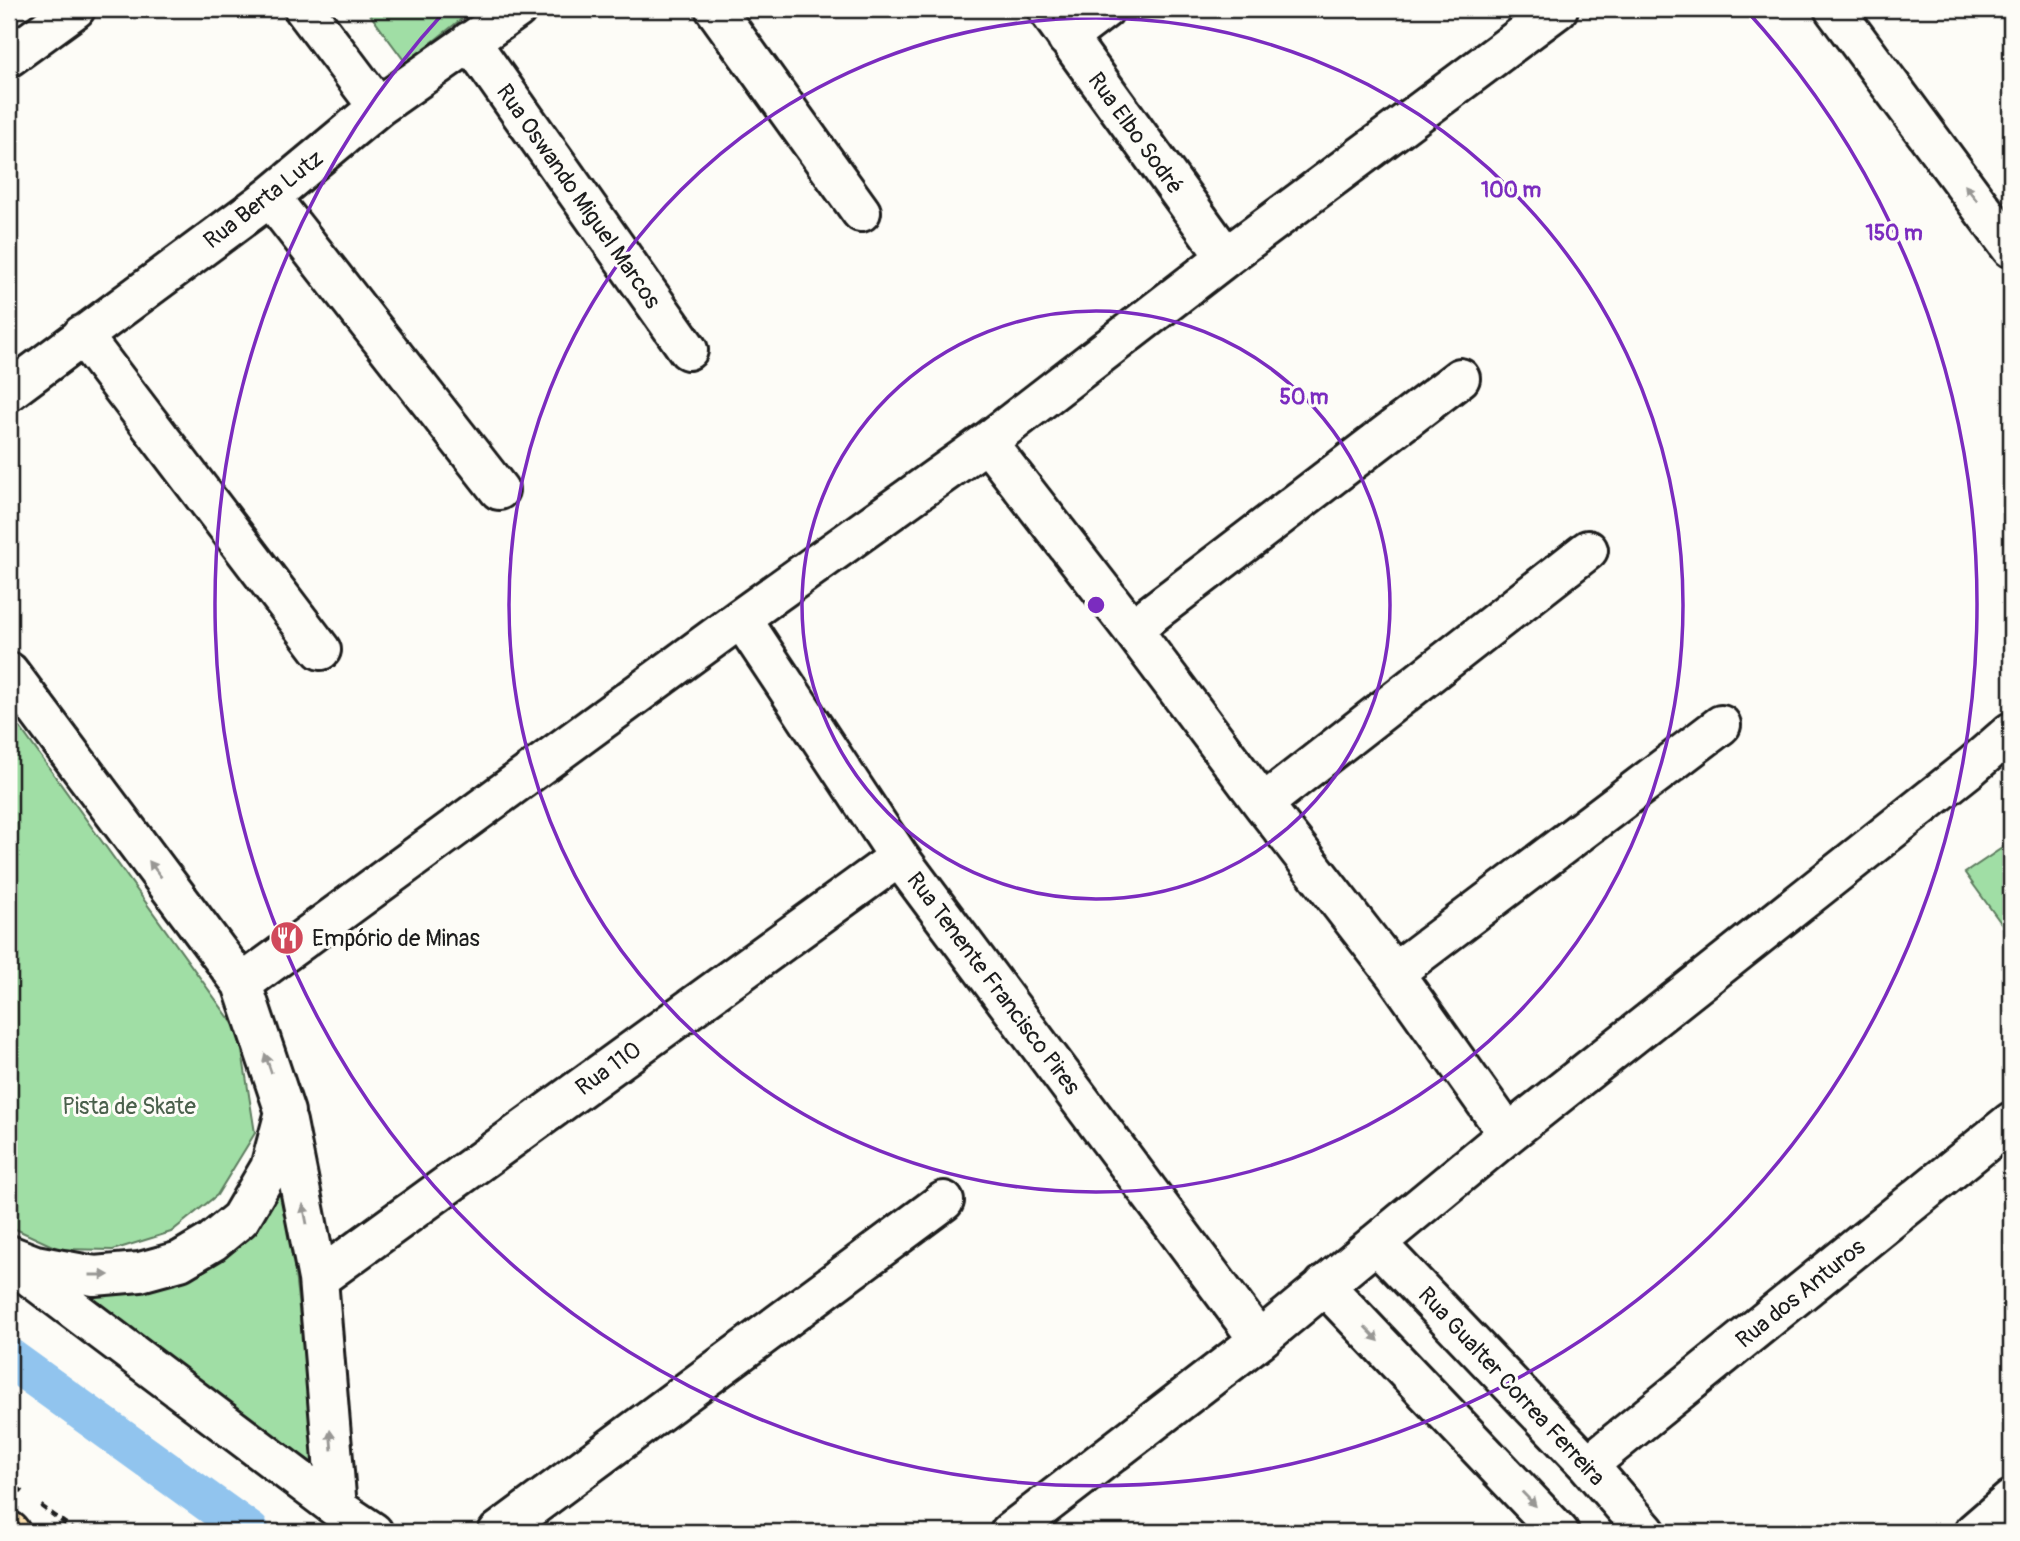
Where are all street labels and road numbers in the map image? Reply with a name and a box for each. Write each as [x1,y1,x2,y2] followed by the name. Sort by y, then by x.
[1081,66,1190,200] street label: Rua Elbo Sodré
[490,78,667,314] street label: Rua Oswando Miguel Marcos
[198,144,329,255] street label: Rua Berta Lutz
[900,866,1087,1100] street label: Rua Tenente Francisco Pires
[570,1035,647,1102] street label: Rua 110
[1730,1232,1871,1354] street label: Rua dos Anturos
[1412,1281,1611,1492] street label: Rua Gualter Correa Ferreira

